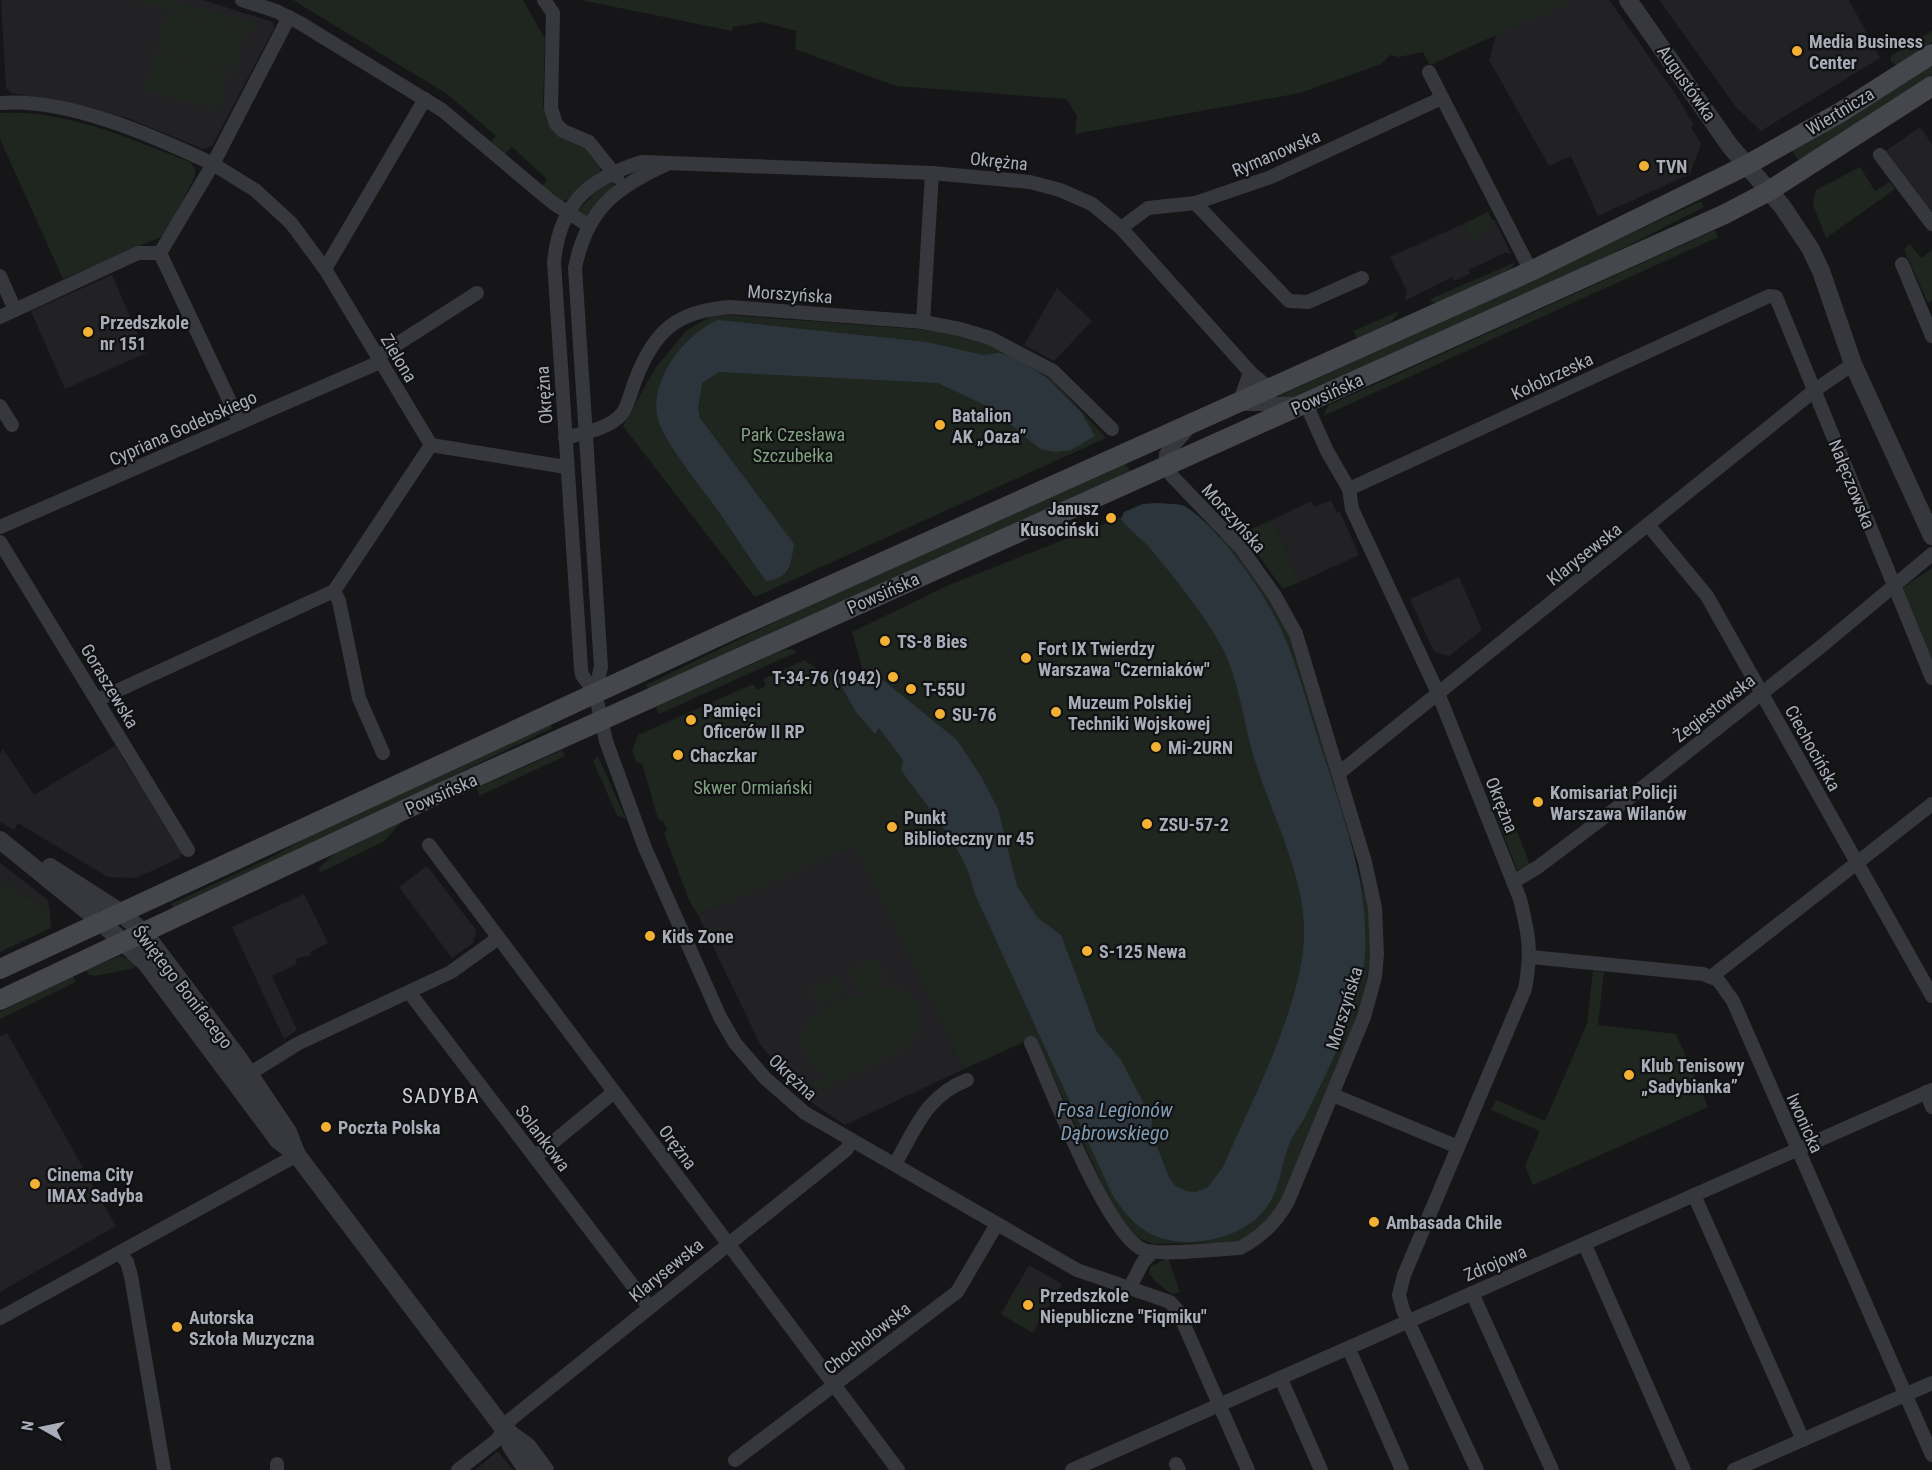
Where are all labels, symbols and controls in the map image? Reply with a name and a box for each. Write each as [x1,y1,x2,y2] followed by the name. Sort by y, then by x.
[1809,31,1923,73] place label: Media Business Center
[1653,41,1721,125] street label: Augustówka
[1790,44,1804,58] marker: Media Business Center
[1802,83,1878,139] street label: Wiertnicza
[1229,125,1323,181] street label: Rymanowska
[969,148,1029,174] street label: Okrężna
[1656,156,1687,177] place label: TVN
[1637,159,1651,173] marker: TVN
[747,281,833,307] street label: Morszyńska
[100,312,189,354] place label: Przedszkole nr 151
[81,325,95,339] marker: Przedszkole nr 151
[376,330,422,386] street label: Zielona
[1508,348,1596,404] street label: Kołobrzeska
[532,365,556,425] street label: Okrężna
[1288,369,1366,419] street label: Powsińska
[106,386,260,470] street label: Cypriana Godebskiego
[952,405,1027,447] place label: Batalion AK „Oaza”
[933,418,947,432] marker: Batalion AK „Oaza”
[741,424,845,466] park label: Park Czesława Szczubełka
[1825,436,1879,532] street label: Nałęczowska
[1198,479,1270,557] street label: Morszyńska
[1020,498,1099,540] place label: Janusz Kusociński
[1104,511,1118,525] marker: Janusz Kusociński
[1542,518,1626,590] street label: Klarysewska
[844,568,922,618] street label: Powsińska
[897,631,968,652] place label: TS-8 Bies
[878,634,892,648] marker: TS-8 Bies
[1038,638,1210,680] place label: Fort IX Twierdzy Warszawa "Czerniaków"
[77,640,143,732] street label: Goraszewska
[1019,651,1033,665] marker: Fort IX Twierdzy Warszawa "Czerniaków"
[772,667,881,689] place label: T-34-76 (1942)
[886,670,900,684] marker: T-34-76 (1942)
[1669,670,1759,746] street label: Żegiestowska
[923,679,965,700] place label: T-55U
[904,682,918,696] marker: T-55U
[1068,692,1210,734] place label: Muzeum Polskiej Techniki Wojskowej
[703,700,805,742] place label: Pamięci Oficerów II RP
[1781,701,1845,795] street label: Ciechocińska
[952,704,997,725] place label: SU-76
[1049,705,1063,719] marker: Muzeum Polskiej Techniki Wojskowej
[933,707,947,721] marker: SU-76
[684,713,698,727] marker: Pamięci Oficerów II RP
[1168,737,1233,758] place label: Mi-2URN
[1149,740,1163,754] marker: Mi-2URN
[690,745,757,766] place label: Chaczkar
[671,748,685,762] marker: Chaczkar
[402,769,480,819] street label: Powsińska
[1481,774,1523,836] street label: Okrężna
[694,777,812,798] park label: Skwer Ormiański
[1550,782,1687,824] place label: Komisariat Policji Warszawa Wilanów
[1531,795,1545,809] marker: Komisariat Policji Warszawa Wilanów
[904,807,1034,849] place label: Punkt Biblioteczny nr 45
[1159,814,1229,835] place label: ZSU-57-2
[1140,817,1154,831] marker: ZSU-57-2
[885,820,899,834] marker: Punkt Biblioteczny nr 45
[129,921,237,1053] street label: Świętego Bonifacego
[662,926,734,947] place label: Kids Zone
[643,929,657,943] marker: Kids Zone
[1099,941,1186,962] place label: S-125 Newa
[1080,944,1094,958] marker: S-125 Newa
[1321,964,1367,1052] street label: Morszyńska
[765,1050,821,1104] street label: Okrężna
[1641,1055,1744,1097] place label: Klub Tenisowy „Sadybianka”
[1622,1068,1636,1082] marker: Klub Tenisowy „Sadybianka”
[402,1084,480,1108] district label: SADYBA
[1783,1090,1827,1156] street label: Iwonicka
[1057,1098,1173,1145] water label: Fosa Legionów Dąbrowskiego
[511,1101,575,1175] street label: Solankowa
[338,1117,441,1138] place label: Poczta Polska
[319,1120,333,1134] marker: Poczta Polska
[655,1121,701,1173] street label: Orężna
[47,1164,143,1206] place label: Cinema City IMAX Sadyba
[28,1177,42,1191] marker: Cinema City IMAX Sadyba
[1386,1212,1502,1233] place label: Ambasada Chile
[1367,1215,1381,1229] marker: Ambasada Chile
[625,1234,707,1306] street label: Klarysewska
[1461,1240,1529,1286] street label: Zdrojowa
[1040,1285,1207,1327] place label: Przedszkole Niepubliczne "Fiqmiku"
[819,1298,915,1378] street label: Chochołowska
[1021,1298,1035,1312] marker: Przedszkole Niepubliczne "Fiqmiku"
[189,1307,314,1349] place label: Autorska Szkoła Muzyczna
[170,1320,184,1334] marker: Autorska Szkoła Muzyczna
[12,1398,72,1458] north arrow
[18,1419,38,1432] text: N

